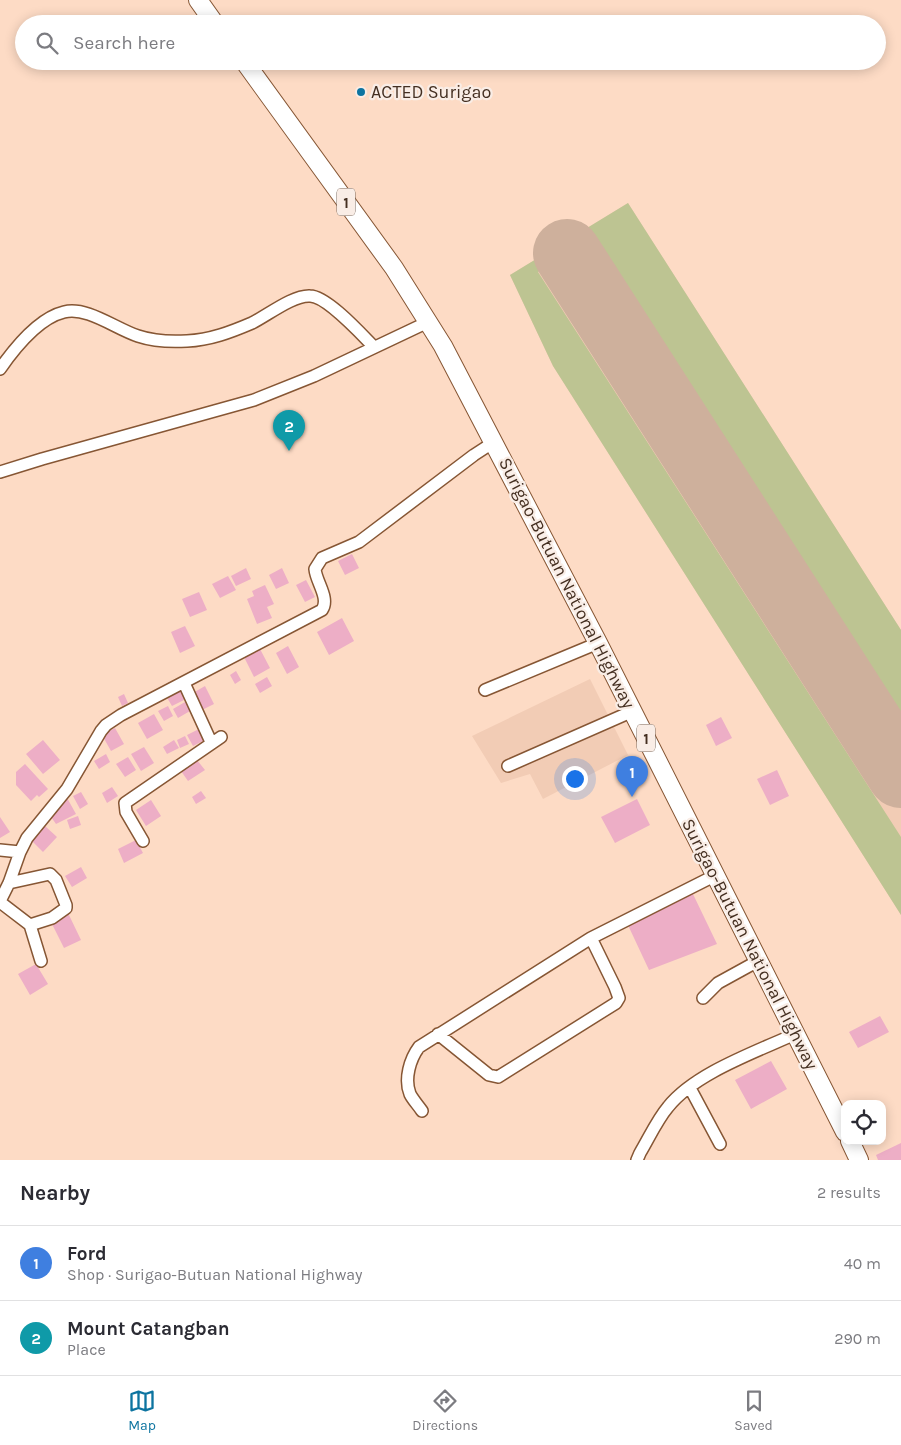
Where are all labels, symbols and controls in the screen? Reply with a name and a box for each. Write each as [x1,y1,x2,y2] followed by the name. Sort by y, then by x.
[15,15,886,70] search box
[33,29,61,57] icon: search
[73,32,175,54] text: Search here
[371,81,491,103] place label: ACTED Surigao
[355,86,367,98] marker: ACTED Surigao
[337,188,355,216] road number: 1
[273,410,305,451] pin: 2
[494,454,640,713] street label: Surigao-Butuan National Highway
[637,724,655,751] road number: 1
[616,756,648,797] pin: 1
[562,766,588,792] your location
[677,815,823,1074] street label: Surigao-Butuan National Highway
[841,1100,886,1145] map controls
[841,1100,886,1145] button: locate
[20,1181,90,1205] text: Nearby
[817,1183,881,1202] text: 2 results
[67,1243,107,1265] text: Ford
[33,1254,39,1273] text: 1
[844,1254,881,1273] text: 40 m
[67,1265,363,1284] text: Shop · Surigao-Butuan National Highway
[67,1318,230,1340] text: Mount Catangban
[31,1329,41,1348] text: 2
[834,1329,881,1348] text: 290 m
[67,1340,106,1359] text: Place
[128,1387,156,1434] tab: Map
[412,1387,478,1434] tab: Directions
[734,1387,773,1434] tab: Saved

